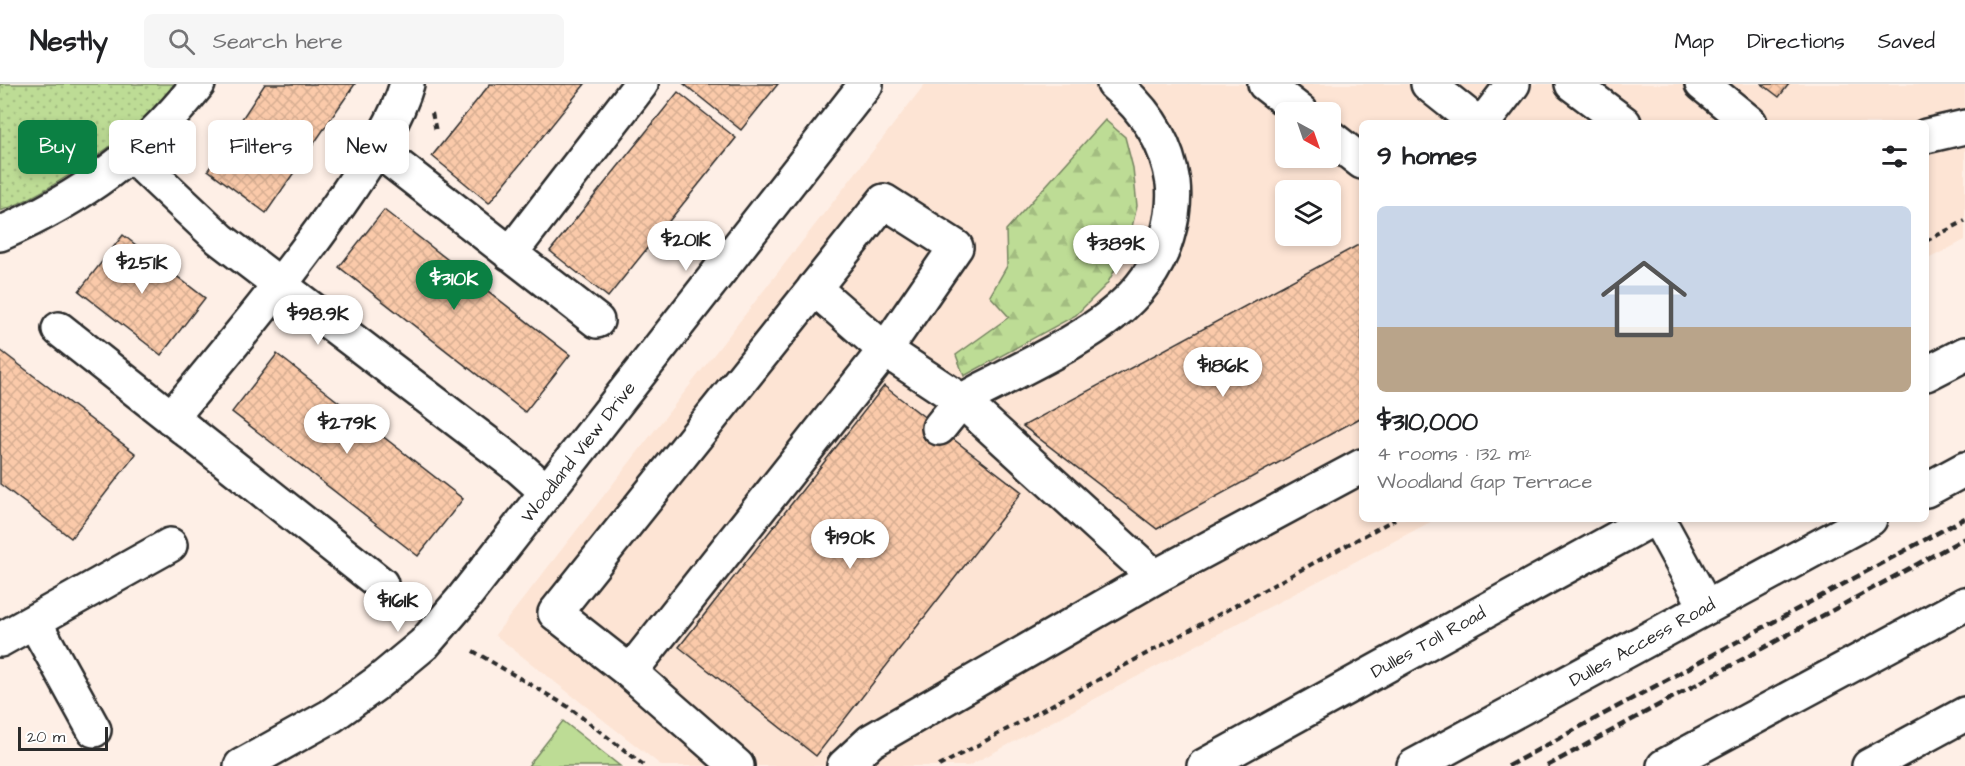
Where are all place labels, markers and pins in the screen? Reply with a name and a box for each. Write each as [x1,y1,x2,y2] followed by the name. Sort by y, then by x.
[644,221,728,272] pin: $201K
[1074,225,1158,276] pin: $389K
[100,244,184,295] pin: $251K
[412,260,496,311] pin: $310K
[269,295,367,346] pin: $98.9K
[1181,347,1265,398] pin: $186K
[305,404,389,455] pin: $279K
[808,519,892,570] pin: $190K
[356,582,440,633] pin: $161K

